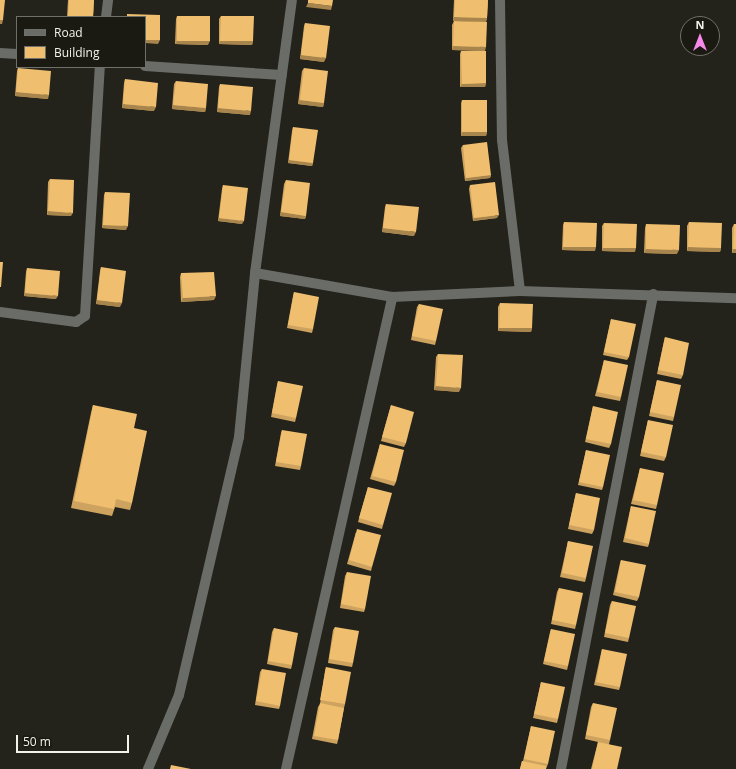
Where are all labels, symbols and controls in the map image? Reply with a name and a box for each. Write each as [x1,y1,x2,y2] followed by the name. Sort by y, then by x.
[16,16,146,68] legend
[680,16,720,56] north arrow
[696,17,704,32] text: N
[54,24,83,41] text: Road
[54,44,99,61] text: Building
[18,727,131,753] scale bar
[23,733,51,750] text: 50 m

